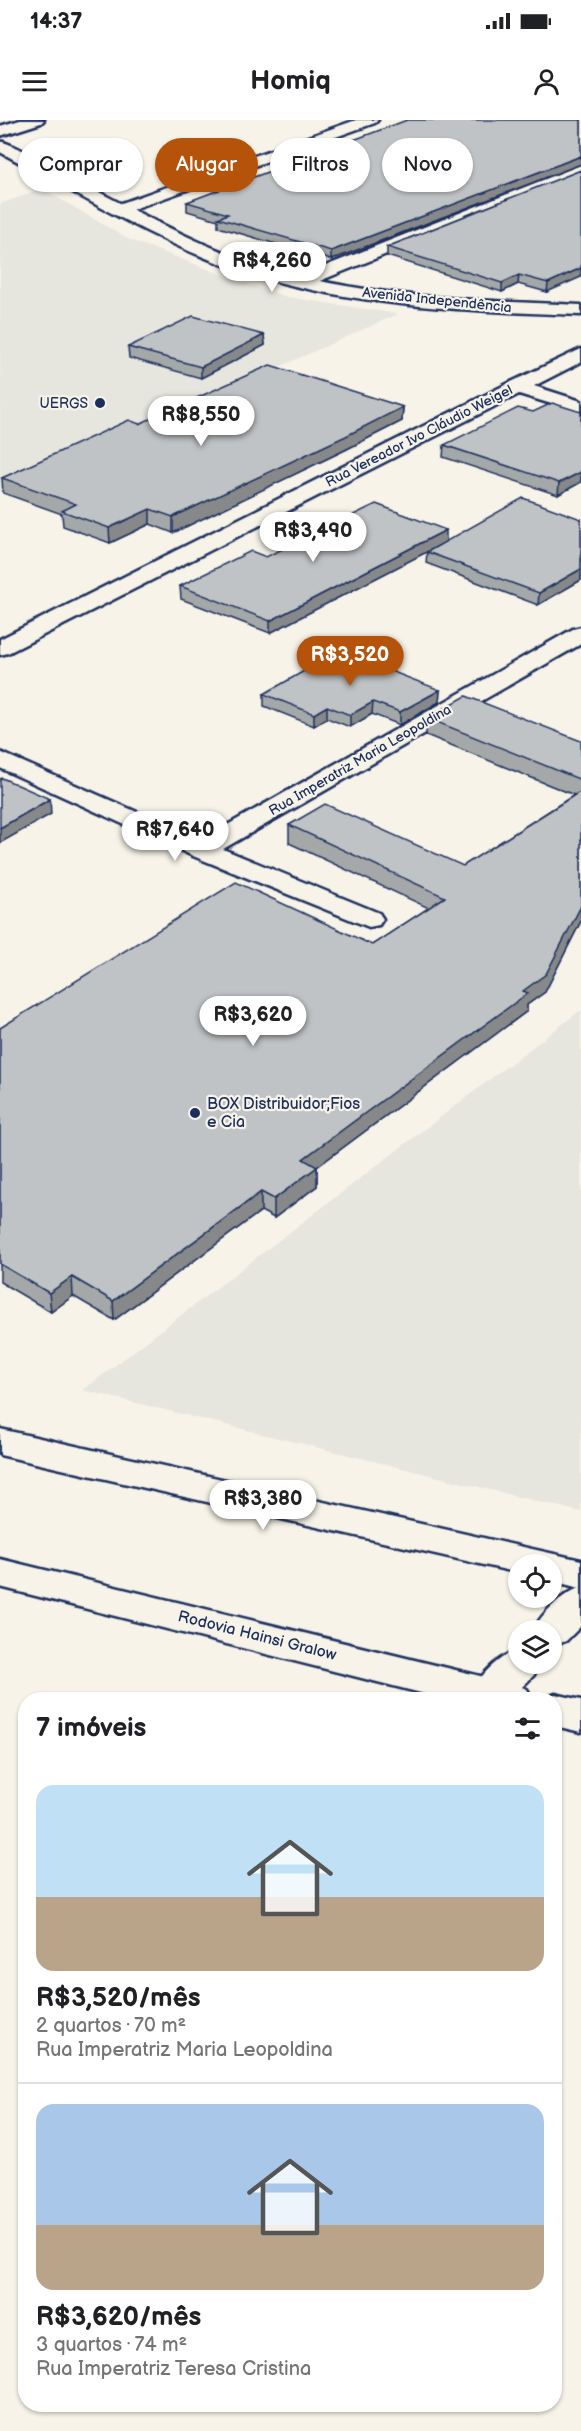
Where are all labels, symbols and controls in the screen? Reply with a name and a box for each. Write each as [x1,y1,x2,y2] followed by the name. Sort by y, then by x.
[30,8,83,35] text: 14:37
[18,65,51,98] icon: menu
[250,65,331,97] text: Homiq
[530,65,563,98] icon: person
[18,138,143,192] chip: Comprar
[155,138,258,192] chip: Alugar
[270,138,370,192] chip: Filtros
[382,138,473,192] chip: Novo
[217,242,327,293] pin: R$4,260
[232,249,312,273] text: R$4,260
[362,284,512,316] street label: Avenida Independência
[323,381,515,491] street label: Rua Vereador Ivo Cláudio Weigel
[40,395,88,412] place label: UERGS
[93,396,107,410] marker: UERGS
[146,396,256,447] pin: R$8,550
[162,403,240,427] text: R$8,550
[258,512,368,563] pin: R$3,490
[274,519,352,543] text: R$3,490
[295,636,405,687] pin: R$3,520
[311,643,389,667] text: R$3,520
[266,701,454,819] street label: Rua Imperatriz Maria Leopoldina
[120,811,230,862] pin: R$7,640
[136,818,214,842] text: R$7,640
[198,996,308,1047] pin: R$3,620
[213,1003,293,1027] text: R$3,620
[207,1095,360,1132] place label: BOX Distribuidor;Fios e Cia
[188,1106,202,1120] marker: BOX Distribuidor;Fios e Cia
[208,1480,318,1531] pin: R$3,380
[223,1487,303,1511] text: R$3,380
[508,1554,562,1674] map controls
[508,1554,562,1608] button: locate
[176,1607,338,1665] street label: Rodovia Hainsi Gralow
[508,1620,562,1674] button: layers
[511,1712,544,1745] icon: filters
[36,1713,146,1744] text: 7 imóveis
[236,1824,344,1932] icon: home
[36,1983,201,2014] text: R$3,520/mês
[36,2014,186,2038] text: 2 quartos · 70 m²
[36,2038,333,2062] text: Rua Imperatriz Maria Leopoldina
[236,2143,344,2251] icon: home
[36,2302,201,2333] text: R$3,620/mês
[36,2333,187,2357] text: 3 quartos · 74 m²
[36,2357,311,2381] text: Rua Imperatriz Teresa Cristina

